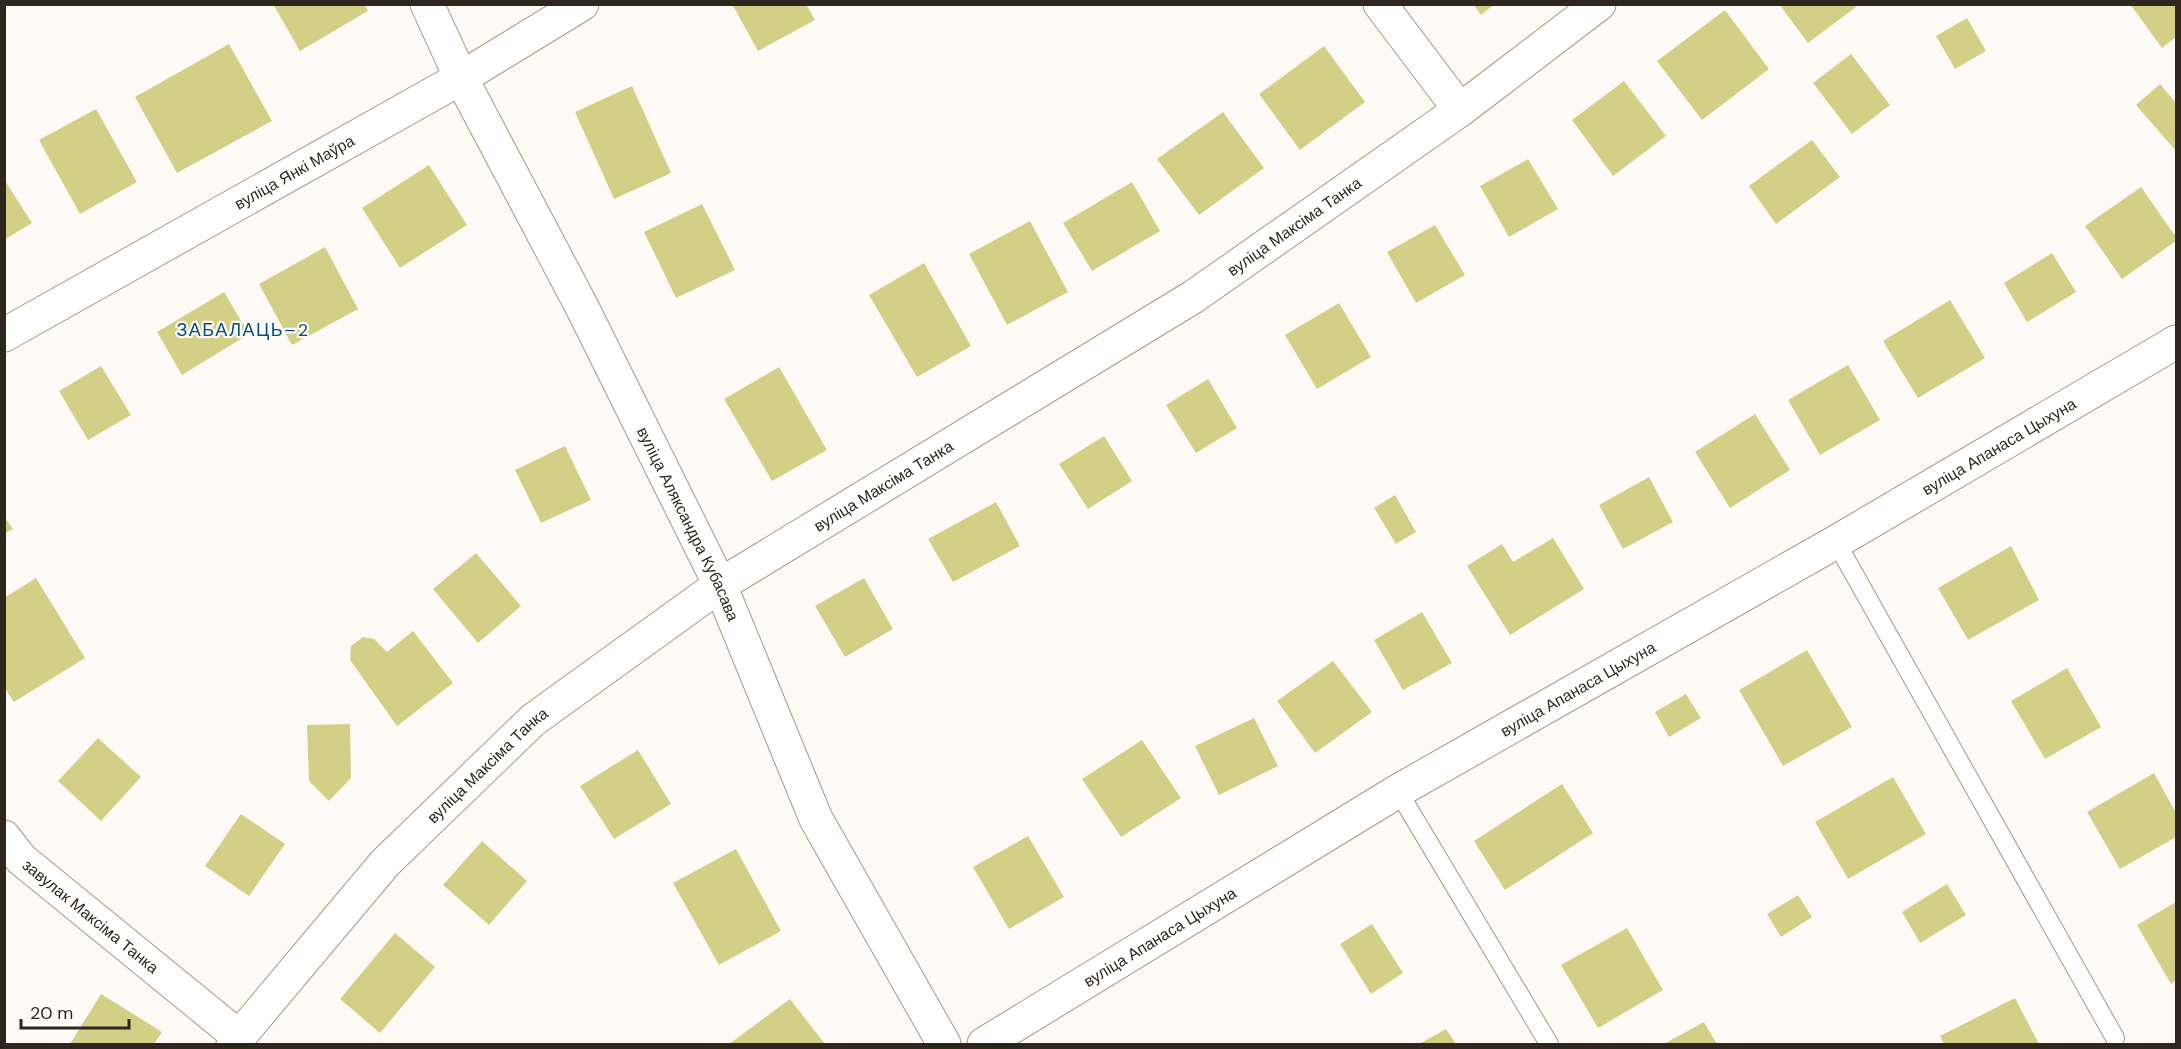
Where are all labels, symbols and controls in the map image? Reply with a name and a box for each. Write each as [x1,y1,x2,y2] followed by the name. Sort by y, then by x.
[230,130,358,214] street label: вуліца Янкі Маўра
[1223,172,1366,281] street label: вуліца Максіма Танка
[176,318,310,342] district label: ЗАБАЛАЦЬ–2
[1918,393,2080,500] street label: вуліца Апанаса Цыхуна
[633,423,744,624] street label: вуліца Аляксандра Кубасава
[810,435,957,536] street label: вуліца Максіма Танка
[1496,636,1659,741] street label: вуліца Апанаса Цыхуна
[422,702,552,828] street label: вуліца Максіма Танка
[18,854,163,978] street label: завулак Максіма Танка
[1079,882,1240,991] street label: вуліца Апанаса Цыхуна
[21,992,129,1030] scale bar
[30,1001,73,1025] text: 20 m

